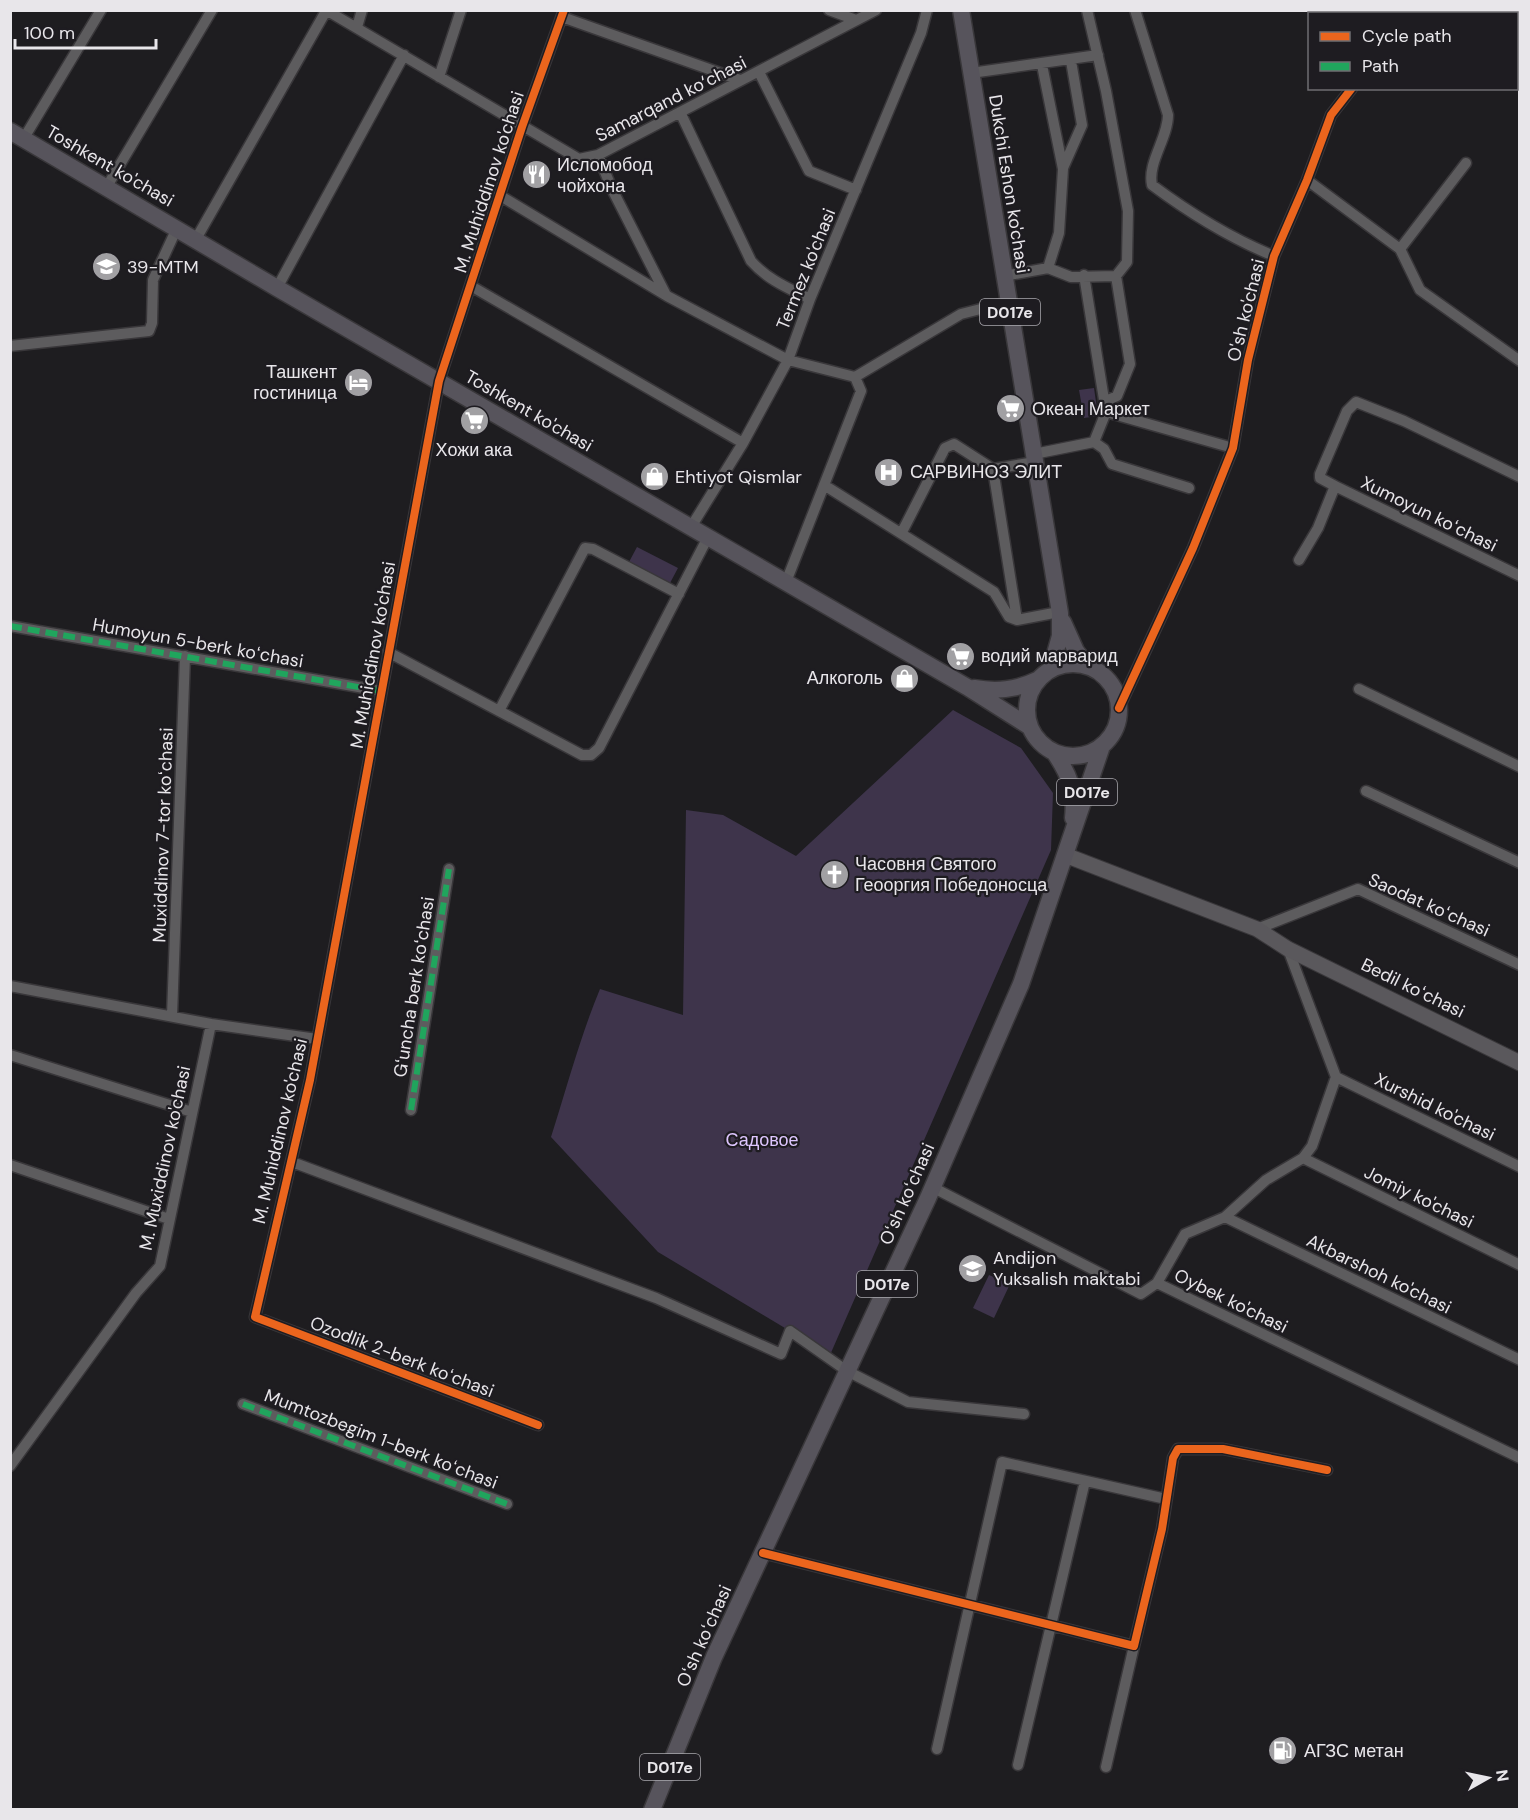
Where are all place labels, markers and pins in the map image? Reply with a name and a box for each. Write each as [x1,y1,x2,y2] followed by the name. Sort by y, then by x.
[557,153,653,198] place label: Исломобод чойхона
[520,159,552,191] restaurant icon: Исломобод чойхона
[90,251,122,283] school or university icon: 39-MTM
[127,255,199,279] place label: 39-MTM
[253,360,338,405] place label: Ташкент гостиница
[342,366,374,398] hotel icon: Ташкент гостиница
[995,393,1027,425] supermarket icon: Океан Маркет
[1032,397,1150,421] place label: Океан Маркет
[458,405,490,437] supermarket icon: Хожи ака
[436,438,513,462] place label: Хожи ака
[873,456,905,488] hospital icon: САРВИНОЗ ЭЛИТ
[910,460,1062,484] place label: САРВИНОЗ ЭЛИТ
[638,461,670,493] shop icon: Ehtiyot Qismlar
[675,465,802,489] place label: Ehtiyot Qismlar
[944,640,976,672] supermarket icon: водий марварид
[981,644,1118,668] place label: водий марварид
[888,662,920,694] shop icon: Алкоголь
[807,666,883,690] place label: Алкоголь
[855,852,1048,897] place label: Часовня Святого Геооргия Победоносца
[818,858,850,890] church icon: Часовня Святого Геооргия Победоносца
[993,1246,1141,1291] place label: Andijon Yuksalish maktabi
[956,1252,988,1284] school or university icon: Andijon Yuksalish maktabi
[1267,1735,1299,1767] fuel station icon: АГЗС метан
[1304,1739,1404,1763] place label: АГЗС метан

